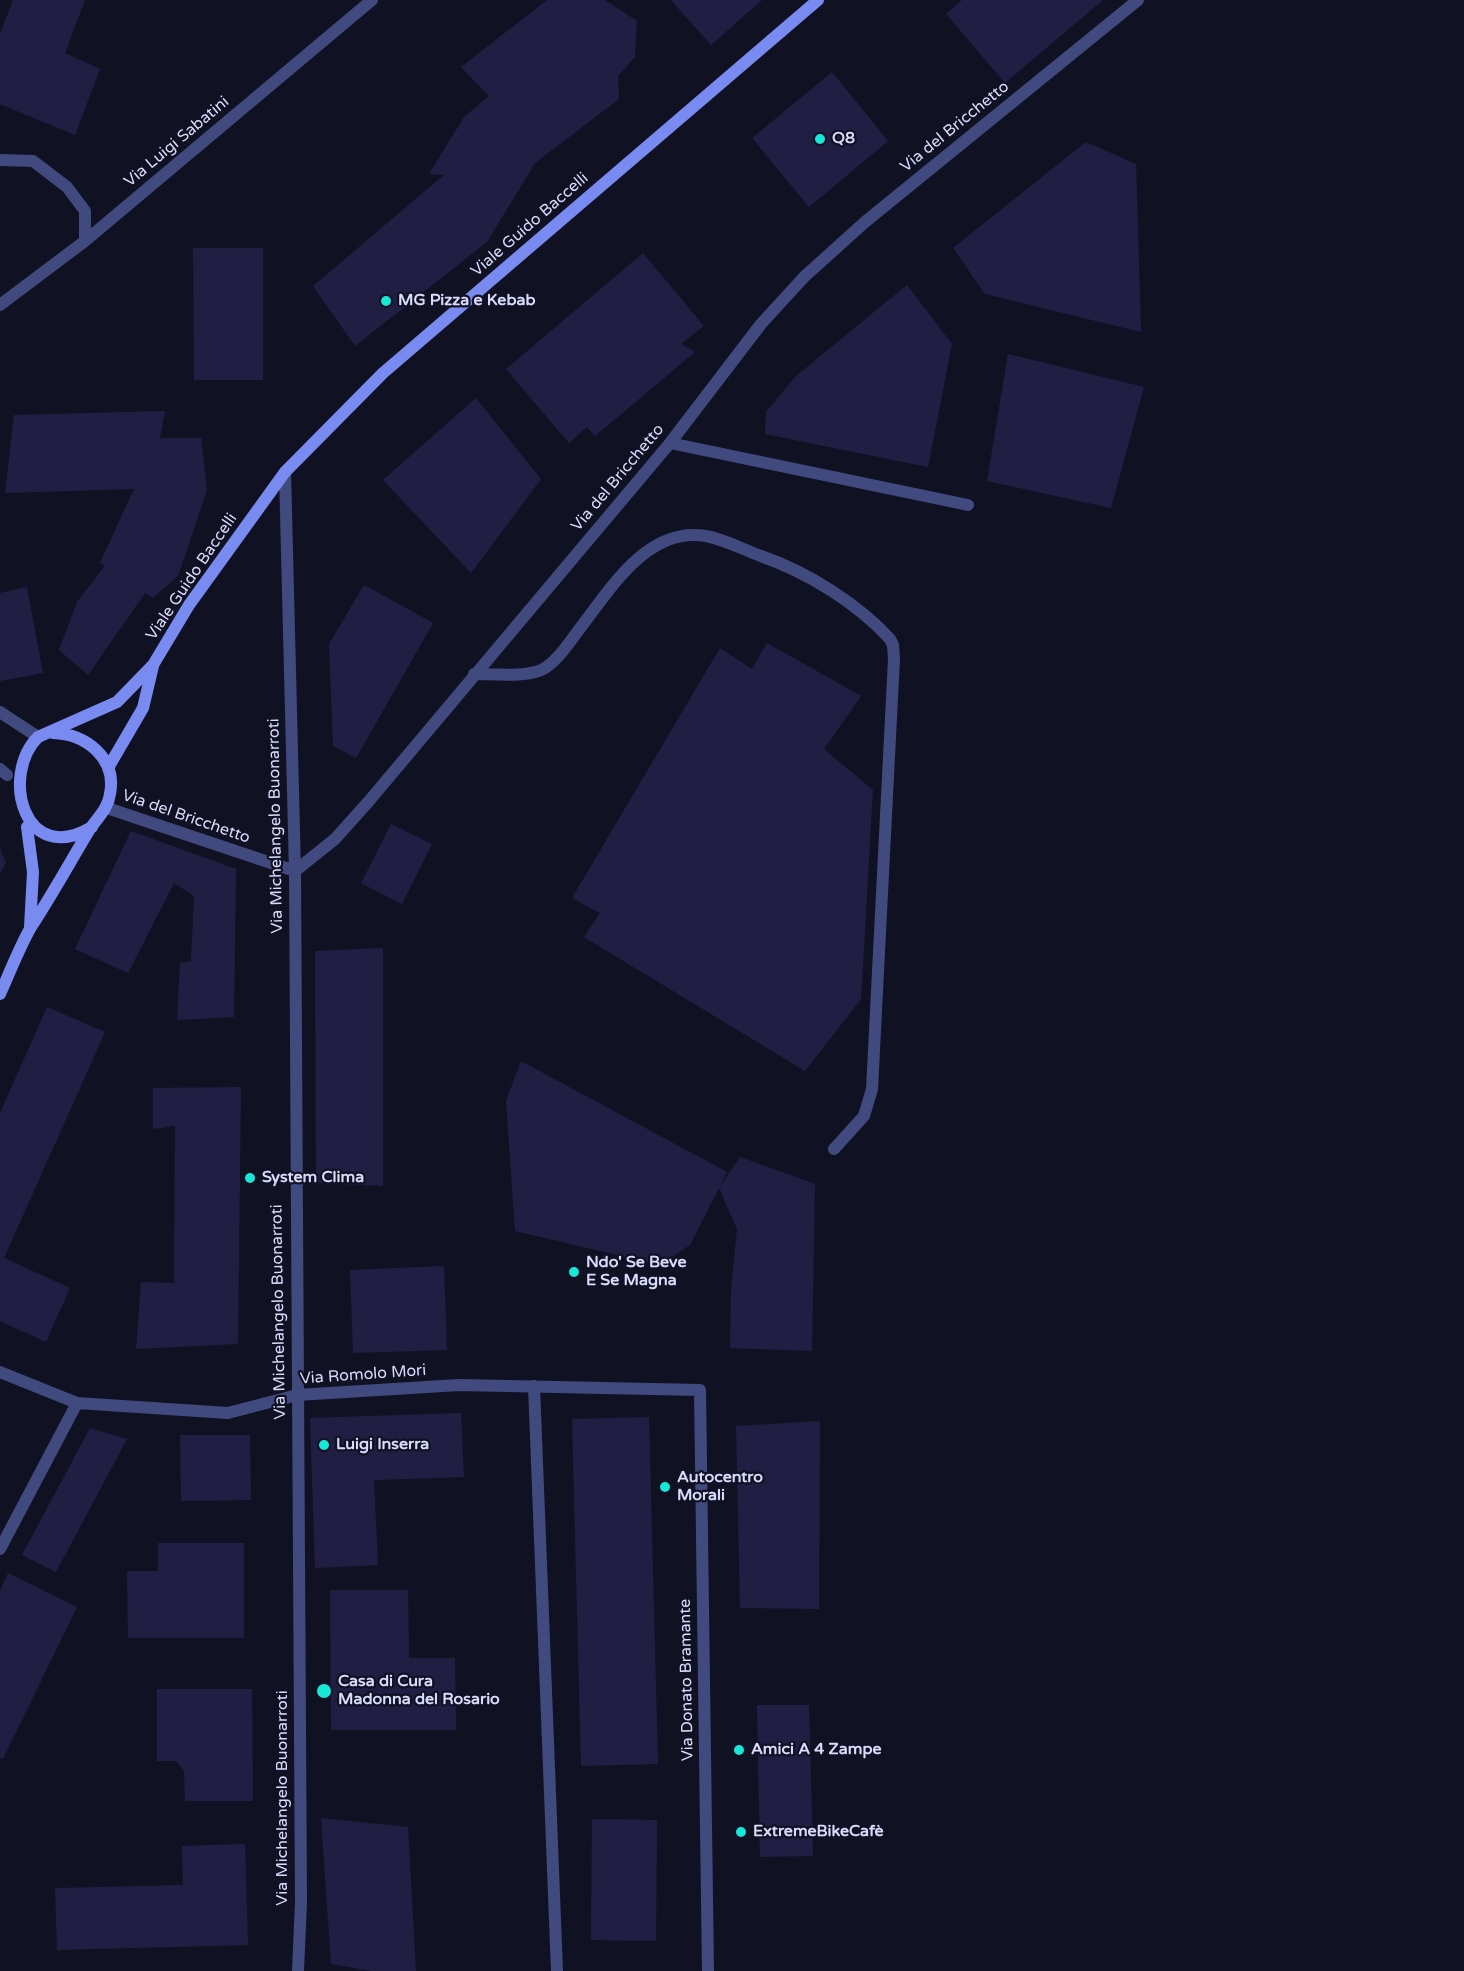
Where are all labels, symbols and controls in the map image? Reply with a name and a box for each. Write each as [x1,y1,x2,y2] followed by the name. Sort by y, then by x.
[897,77,1013,177] street label: Via del Bricchetto
[121,93,233,191] street label: Via Luigi Sabatini
[832,129,855,149] place label: Q8
[813,132,827,146] marker: Q8
[467,169,593,281] street label: Viale Guido Baccelli
[398,291,536,311] place label: MG Pizza e Kebab
[379,294,393,308] marker: MG Pizza e Kebab
[568,420,668,536] street label: Via del Bricchetto
[142,510,242,644] street label: Viale Guido Baccelli
[265,718,287,934] street label: Via Michelangelo Buonarroti
[119,786,253,848] street label: Via del Bricchetto
[262,1168,364,1188] place label: System Clima
[243,1171,257,1185] marker: System Clima
[268,1204,290,1420] street label: Via Michelangelo Buonarroti
[586,1253,686,1291] place label: Ndo' Se Beve E Se Magna
[567,1265,581,1279] marker: Ndo' Se Beve E Se Magna
[299,1361,427,1389] street label: Via Romolo Mori
[336,1435,429,1455] place label: Luigi Inserra
[317,1438,331,1452] marker: Luigi Inserra
[677,1468,763,1506] place label: Autocentro Morali
[658,1480,672,1494] marker: Autocentro Morali
[676,1599,698,1761] street label: Via Donato Bramante
[338,1672,500,1710] place label: Casa di Cura Madonna del Rosario
[315,1682,333,1700] marker: Casa di Cura Madonna del Rosario
[273,1690,293,1906] street label: Via Michelangelo Buonarroti
[751,1740,882,1760] place label: Amici A 4 Zampe
[732,1743,746,1757] marker: Amici A 4 Zampe
[753,1822,884,1842] place label: ExtremeBikeCafè
[734,1825,748,1839] marker: ExtremeBikeCafè

